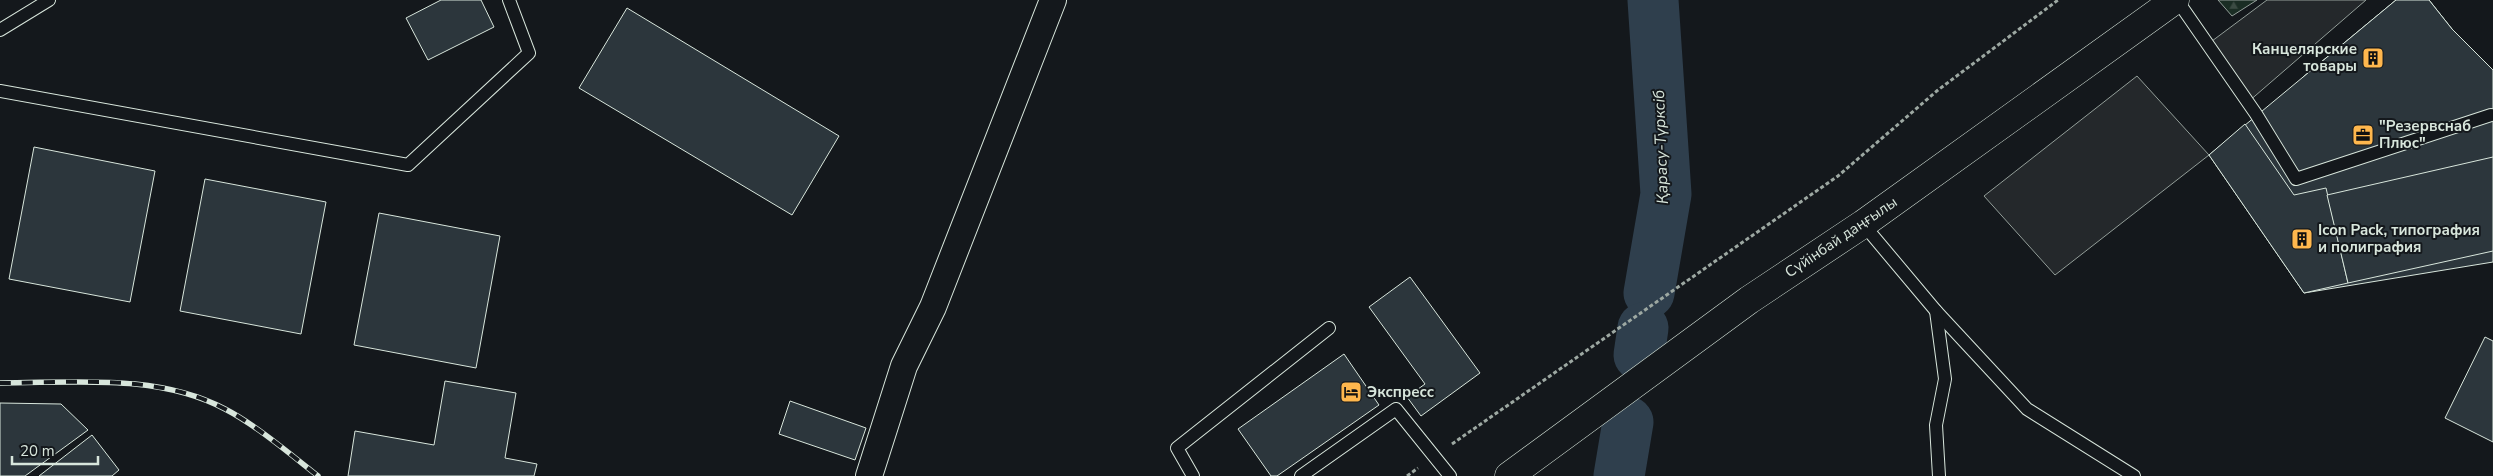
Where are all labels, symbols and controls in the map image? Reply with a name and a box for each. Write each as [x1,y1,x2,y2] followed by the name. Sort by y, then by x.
[2252,39,2357,76] place label: Канцелярские товары
[2361,46,2385,70] building icon: Канцелярские товары
[1648,89,1674,205] water label: Қарасу-Түрксіб
[2379,116,2471,153] place label: "Резервснаб Плюс"
[2351,123,2375,147] office icon: "Резервснаб Плюс"
[1781,192,1901,282] street label: Сүйінбай даңғылы
[2318,220,2480,257] place label: Icon Pack, типография и полиграфия
[2290,227,2314,251] building icon: Icon Pack, типография и полиграфия
[1339,380,1363,404] hotel icon: Экспресс
[1367,382,1434,402] place label: Экспресс
[12,434,99,466] scale bar
[20,441,55,461] text: 20 m

